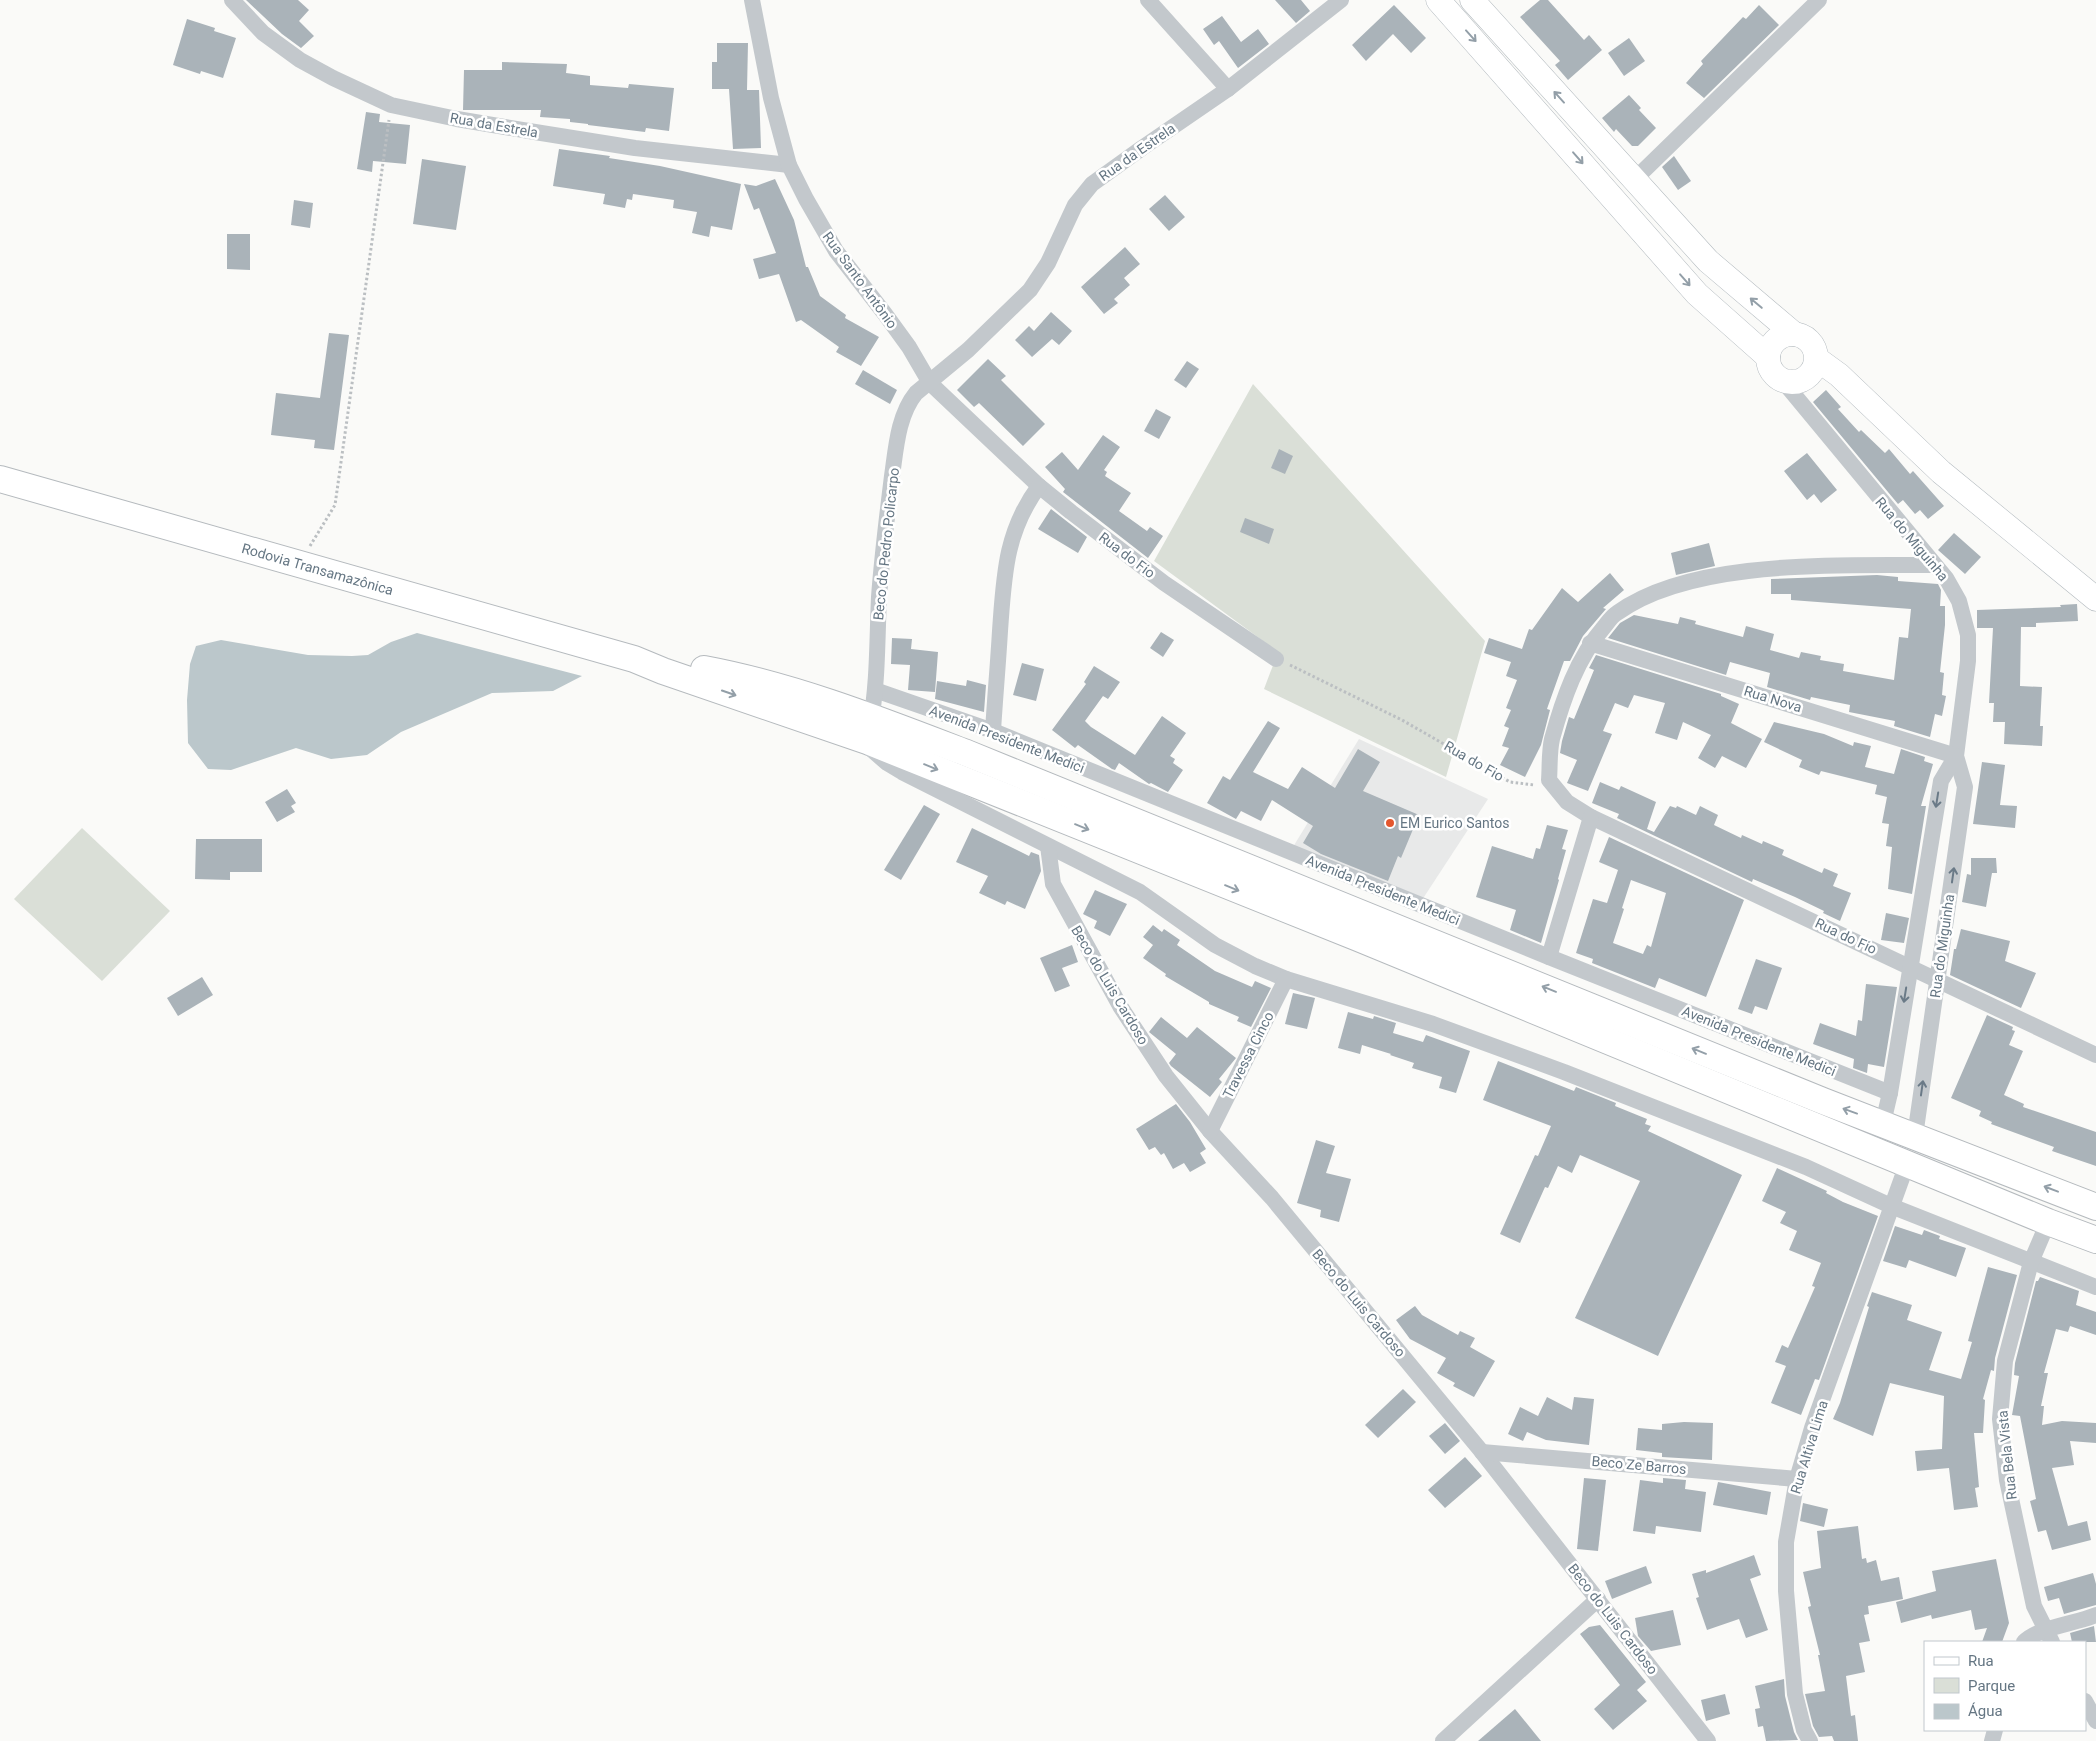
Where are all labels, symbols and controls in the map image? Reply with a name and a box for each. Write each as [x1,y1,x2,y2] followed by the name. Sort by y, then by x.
[1465,30,1476,43] one-way arrow
[1553,91,1565,104] one-way arrow
[449,109,539,141] street label: Rua da Estrela
[1096,120,1178,184] street label: Rua da Estrela
[1572,152,1584,165] one-way arrow
[820,229,900,331] street label: Rua Santo Antônio
[1679,274,1691,287] one-way arrow
[1750,297,1763,308] one-way arrow
[870,467,902,621] street label: Beco do Pedro Policarpo
[1872,494,1952,584] street label: Rua do Miguinha
[1096,529,1158,581] street label: Rua do Fio
[240,540,395,598] street label: Rodovia Transamazônica
[1742,683,1804,715] street label: Rua Nova
[721,689,737,699] one-way arrow
[927,702,1087,776] street label: Avenida Presidente Medici
[1441,738,1507,784] street label: Rua do Fio
[923,762,938,772] one-way arrow
[1932,792,1942,808] one-way arrow
[1400,815,1509,831] place label: EM Eurico Santos
[1384,817,1396,829] marker: EM Eurico Santos
[1074,823,1089,832] one-way arrow
[1304,852,1462,928] street label: Avenida Presidente Medici
[1948,867,1958,883] one-way arrow
[1224,884,1240,893] one-way arrow
[1927,893,1957,999] street label: Rua do Miguinha
[1813,915,1879,957] street label: Rua do Fio
[1068,923,1152,1047] street label: Beco do Luis Cardoso
[1542,984,1557,994] one-way arrow
[1900,987,1910,1003] one-way arrow
[1680,1003,1838,1079] street label: Avenida Presidente Medici
[1219,1009,1277,1101] street label: Travessa Cinco
[1692,1045,1707,1055] one-way arrow
[1917,1080,1927,1096] one-way arrow
[1843,1106,1858,1115] one-way arrow
[2043,1184,2059,1193] one-way arrow
[1309,1246,1409,1360] street label: Beco do Luis Cardoso
[1787,1398,1831,1496] street label: Rua Altiva Lima
[1994,1410,2020,1500] street label: Rua Bela Vista
[1591,1453,1687,1477] street label: Beco Ze Barros
[1565,1561,1661,1677] street label: Beco do Luis Cardoso
[1924,1641,2086,1731] legend
[1968,1652,1994,1670] text: Rua
[1968,1677,2015,1695] text: Parque
[1968,1702,2003,1720] text: Água

